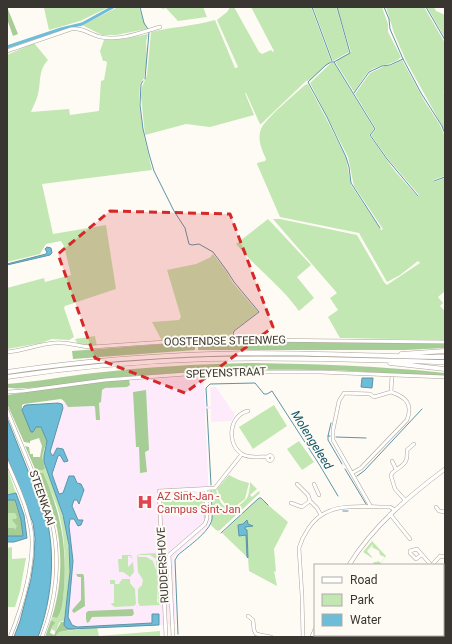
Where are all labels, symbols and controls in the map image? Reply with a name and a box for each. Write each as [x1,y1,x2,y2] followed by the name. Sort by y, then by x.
[164,333,286,349] street label: OOSTENDSE STEENWEG
[186,365,267,381] street label: SPEYENSTRAAT
[288,408,336,472] water label: Molengeleed
[26,469,58,527] street label: STEENKAAI
[157,490,240,516] place label: AZ Sint-Jan - Campus Sint-Jan
[136,493,154,511] hospital icon: AZ Sint-Jan - Campus Sint-Jan
[155,526,171,604] street label: RUDDERSHOVE
[314,564,444,636] legend
[350,573,378,587] text: Road
[350,593,375,607] text: Park
[350,613,381,627] text: Water

